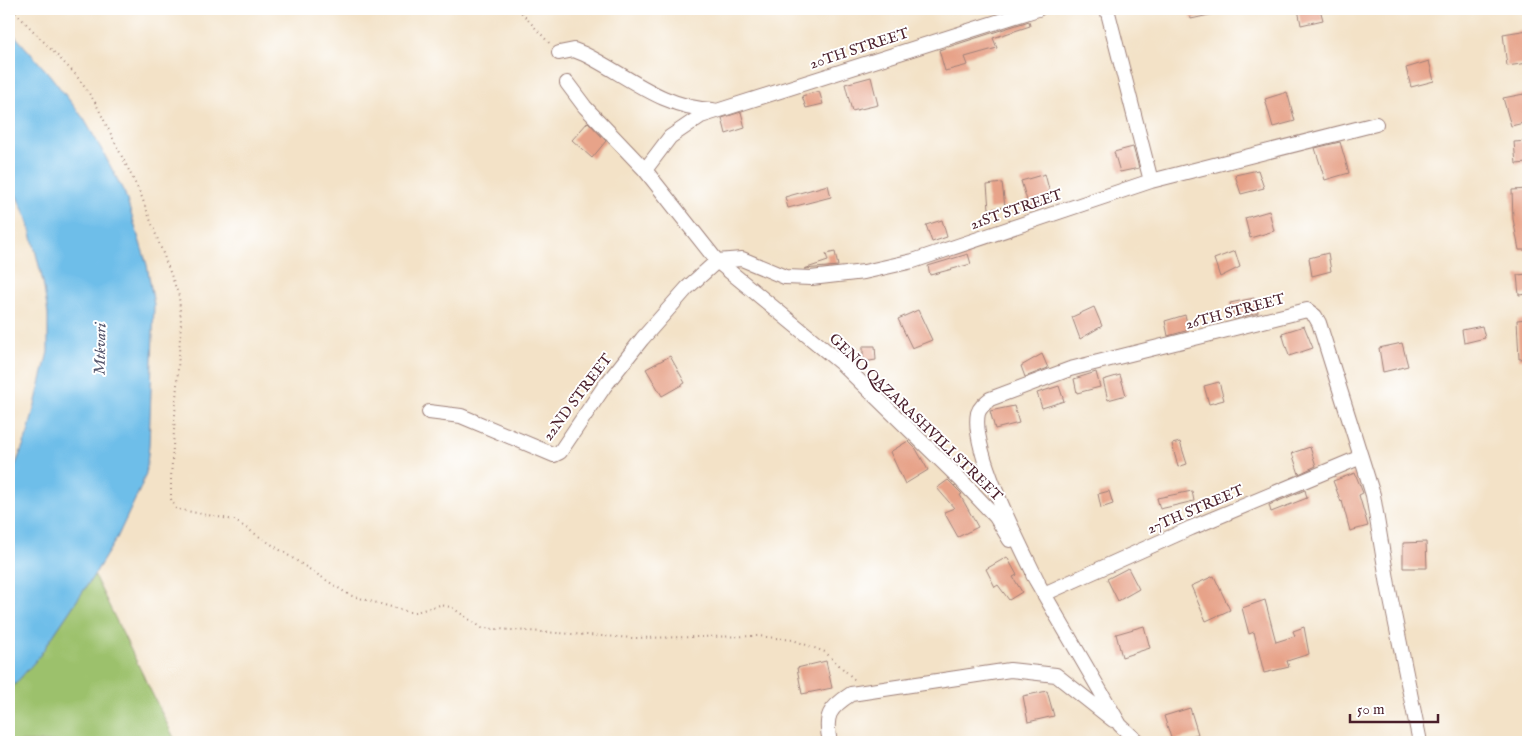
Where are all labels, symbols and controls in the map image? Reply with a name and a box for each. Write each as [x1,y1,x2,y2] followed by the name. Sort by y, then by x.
[807,23,911,73] street label: 20TH STREET
[968,185,1065,234] street label: 21ST STREET
[1183,289,1287,334] street label: 26TH STREET
[91,321,111,375] water label: Mtkvari
[825,329,1006,505] street label: GENO QAZARASHVILI STREET
[539,350,616,445] street label: 22ND STREET
[1144,481,1246,538] street label: 27TH STREET
[1350,691,1437,723] scale bar
[1357,700,1385,719] text: 50 m

